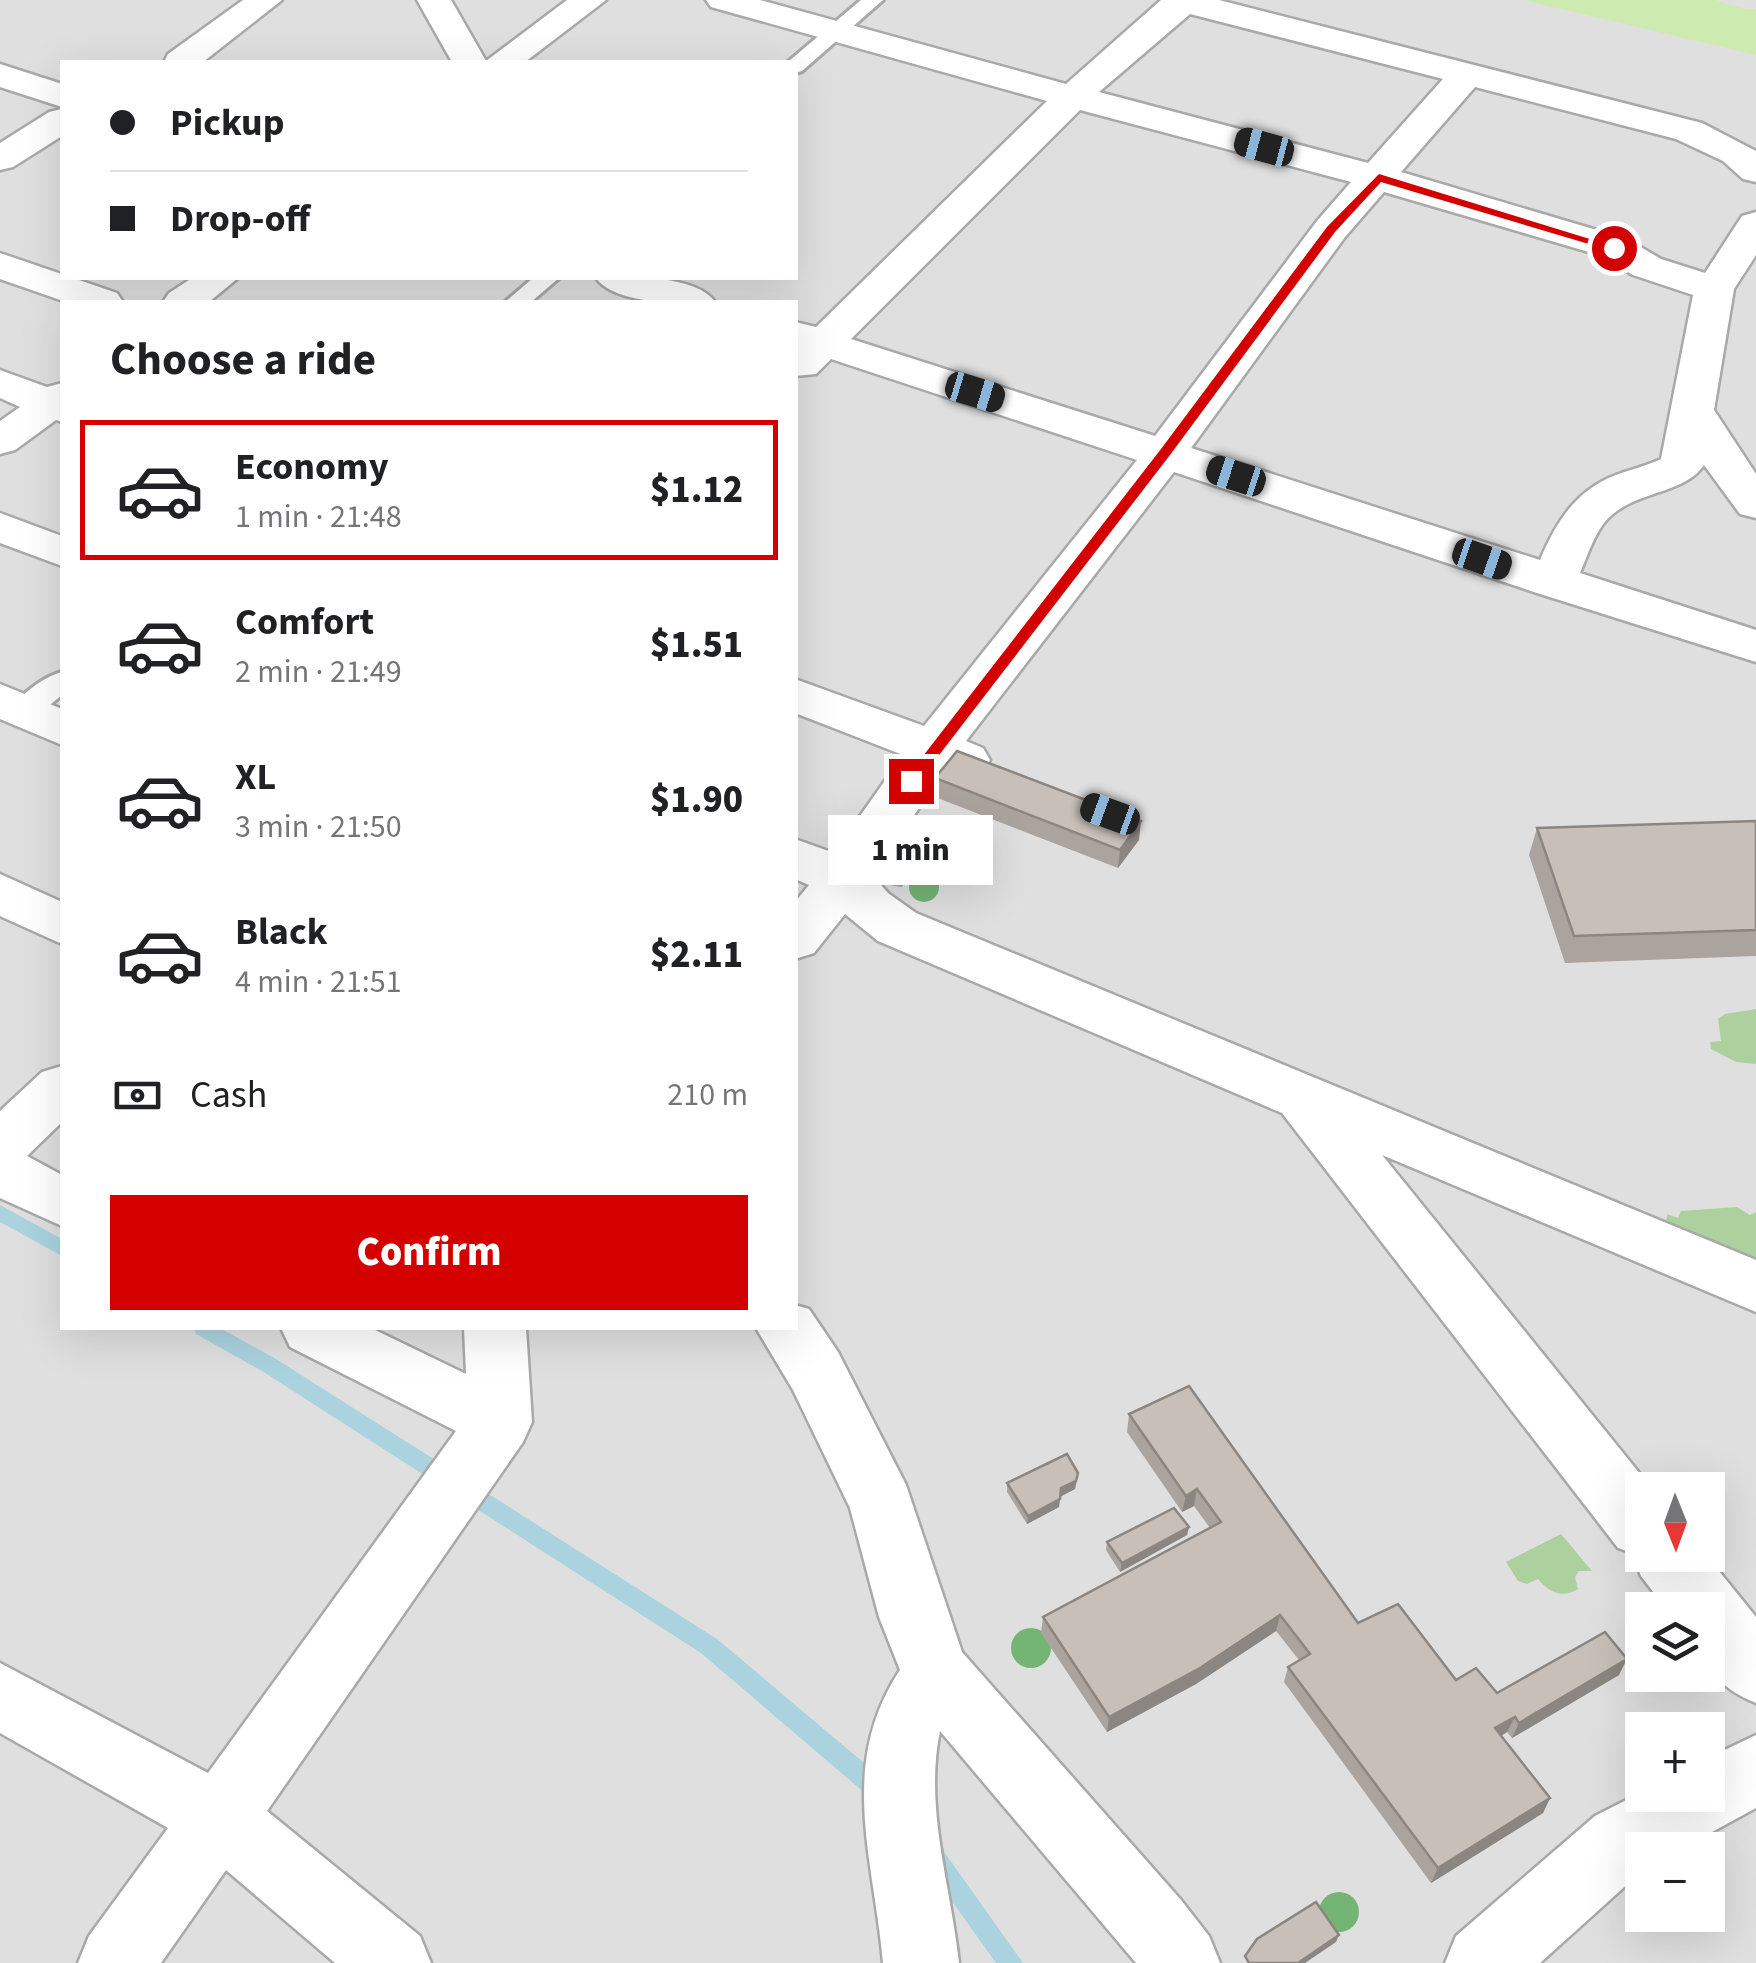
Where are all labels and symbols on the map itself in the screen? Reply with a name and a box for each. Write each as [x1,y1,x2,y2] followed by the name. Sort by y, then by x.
[1231,125,1297,169] car
[1592,226,1637,271] route start
[942,369,1008,415] car
[1203,452,1269,500] car
[1449,535,1515,583] car
[889,759,934,804] route end
[1077,790,1143,838] car
[828,816,994,886] callout: 1 min
[1625,1472,1725,1572] north arrow

